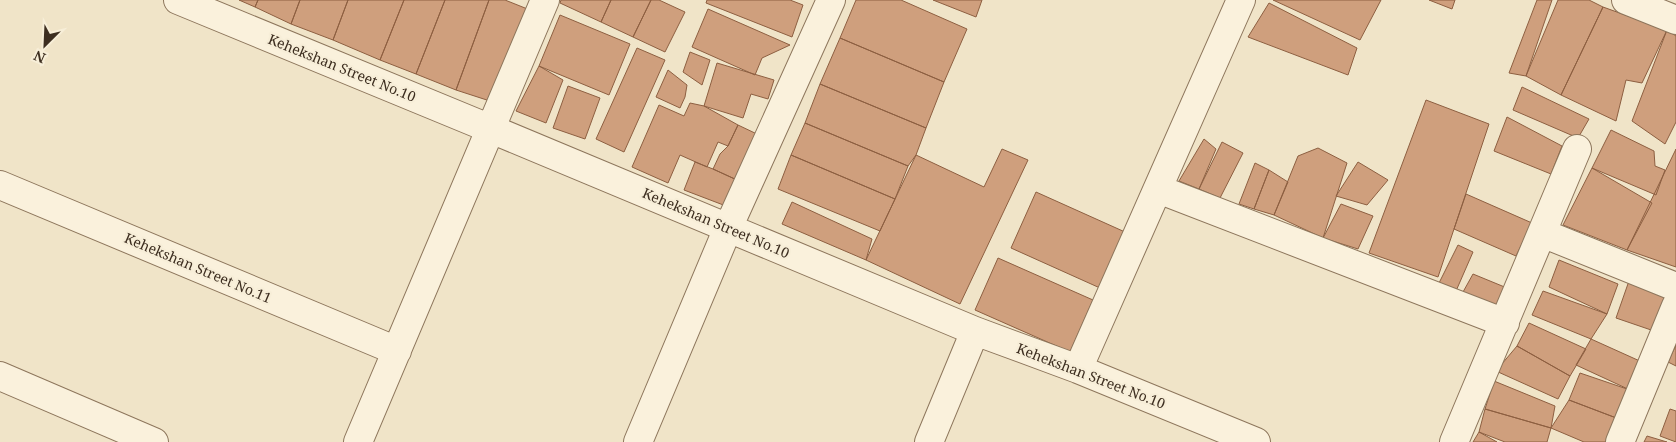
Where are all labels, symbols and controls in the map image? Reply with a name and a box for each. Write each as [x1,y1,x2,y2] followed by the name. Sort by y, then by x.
[20,20,70,70] north arrow
[265,29,419,106] street label: Kehekshan Street No.10
[31,46,48,68] text: N
[640,183,793,262] street label: Kehekshan Street No.10
[122,228,275,307] street label: Kehekshan Street No.11
[1014,338,1168,413] street label: Kehekshan Street No.10

